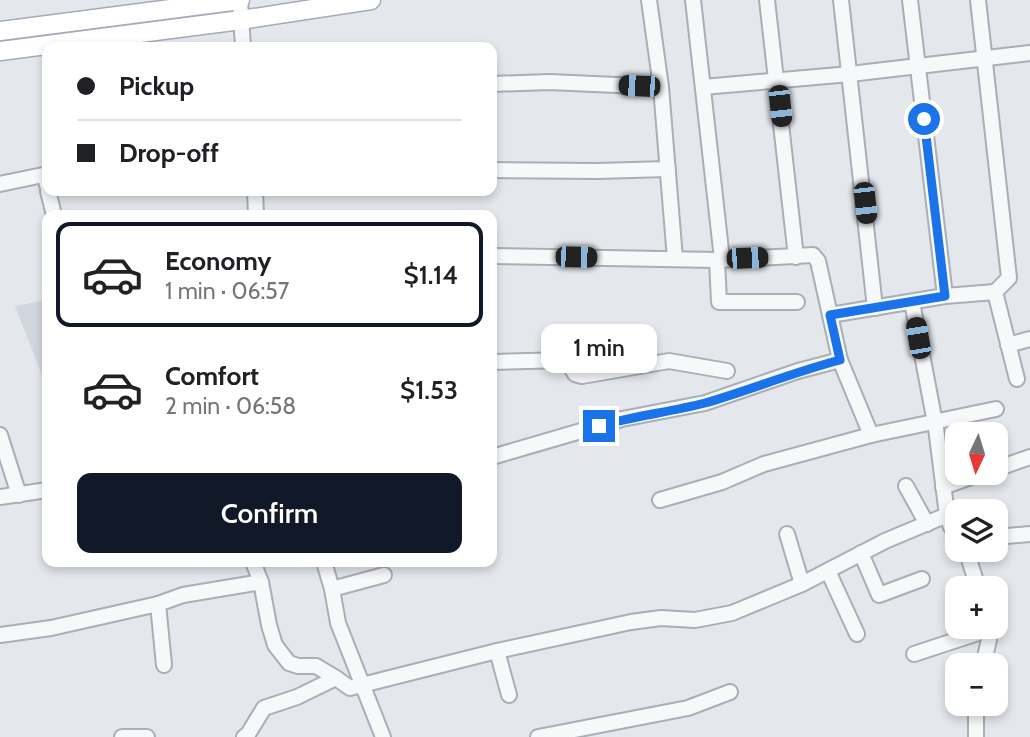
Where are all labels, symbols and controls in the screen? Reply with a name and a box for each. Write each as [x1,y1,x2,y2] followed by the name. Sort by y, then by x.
[119,70,194,102] text: Pickup
[618,75,661,97] car
[768,84,793,128] car
[908,103,940,135] route start
[119,137,219,169] text: Drop-off
[853,181,878,225] car
[81,243,144,306] icon: car
[165,245,271,277] text: Economy
[555,246,598,268] car
[726,247,769,269] car
[404,259,458,291] text: $1.14
[165,277,289,305] text: 1 min · 06:57
[905,315,932,361] car
[541,324,657,374] callout: 1 min
[573,334,625,362] text: 1 min
[81,358,144,421] icon: car
[165,360,259,392] text: Comfort
[400,374,458,406] text: $1.53
[165,392,296,420] text: 2 min · 06:58
[583,410,615,442] route end
[945,422,1008,485] north arrow
[945,422,1008,716] map controls
[77,473,462,553] button: Confirm
[945,499,1008,562] button: layers
[945,576,1008,639] button: +
[945,653,1008,716] button: −

